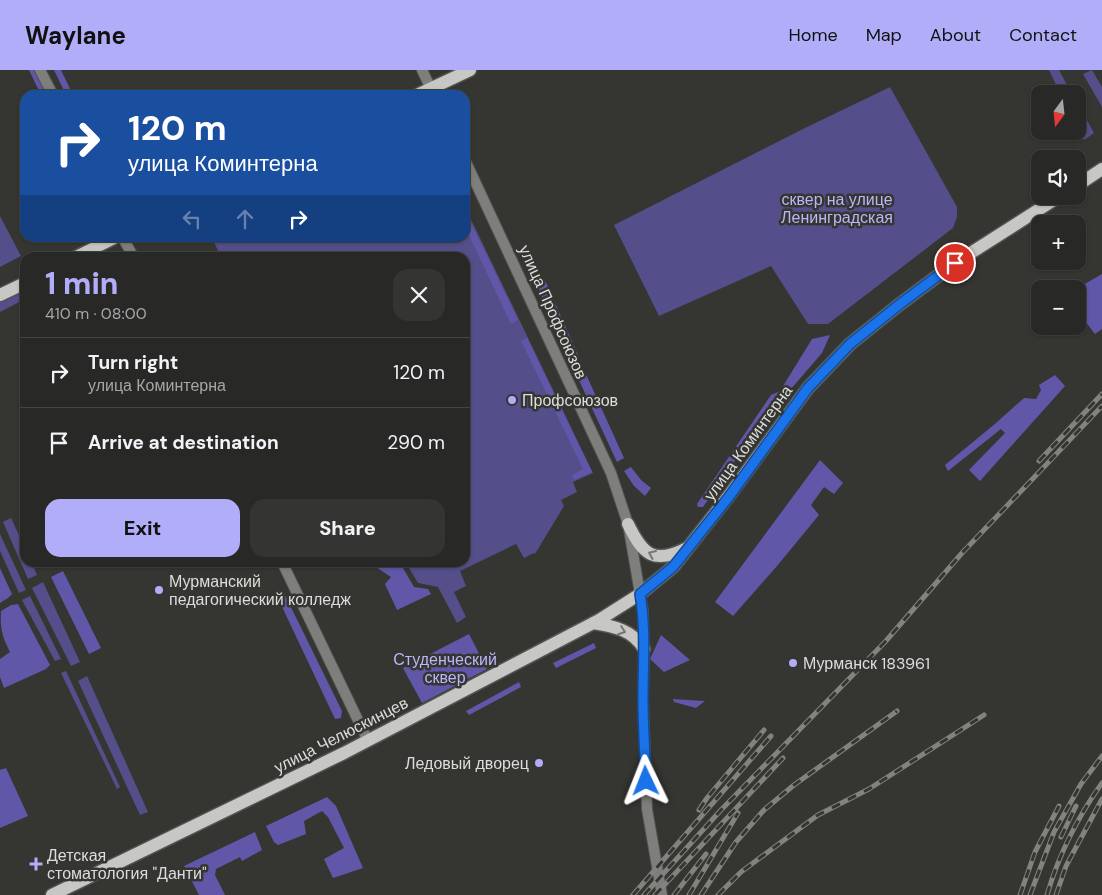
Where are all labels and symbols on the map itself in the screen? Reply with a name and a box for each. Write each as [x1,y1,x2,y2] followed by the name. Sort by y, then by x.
[1031,85,1086,140] north arrow
[781,189,893,228] park label: сквер на улице Ленинградская
[514,242,592,382] street label: улица Профсоюзов
[934,242,976,284] pin
[699,381,797,505] street label: улица Коминтерна
[522,390,618,411] place label: Профсоюзов
[506,394,518,406] marker: Профсоюзов
[649,550,658,560] one-way arrow
[169,571,351,610] place label: Мурманский педагогический колледж
[153,584,165,596] marker: Мурманский педагогический колледж
[617,625,625,635] one-way arrow
[393,649,497,688] park label: Студенческий сквер
[803,653,930,674] place label: Мурманск 183961
[787,657,799,669] marker: Мурманск 183961
[270,692,412,778] street label: улица Челюскинцев
[405,753,529,774] place label: Ледовый дворец
[619,754,671,806] position arrow
[533,757,545,769] marker: Ледовый дворец
[47,845,207,884] place label: Детская стоматология "Данти"
[29,857,43,871] marker: Детская стоматология "Данти"

